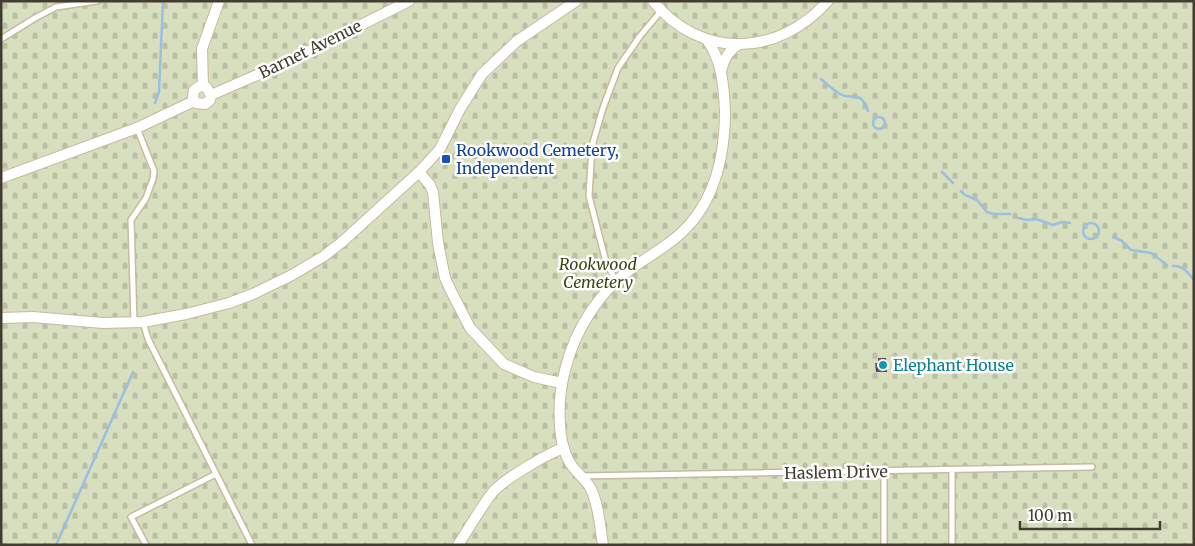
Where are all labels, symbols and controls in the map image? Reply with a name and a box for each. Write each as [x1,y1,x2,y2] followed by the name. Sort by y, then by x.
[255,15,365,83] street label: Barnet Avenue
[456,140,619,178] place label: Rookwood Cemetery, Independent
[440,153,452,165] marker: Rookwood Cemetery, Independent
[559,254,638,292] park label: Rookwood Cemetery
[893,355,1014,375] place label: Elephant House
[877,359,889,371] marker: Elephant House
[784,461,888,483] street label: Haslem Drive
[1020,498,1160,530] scale bar
[1028,506,1072,525] text: 100 m

